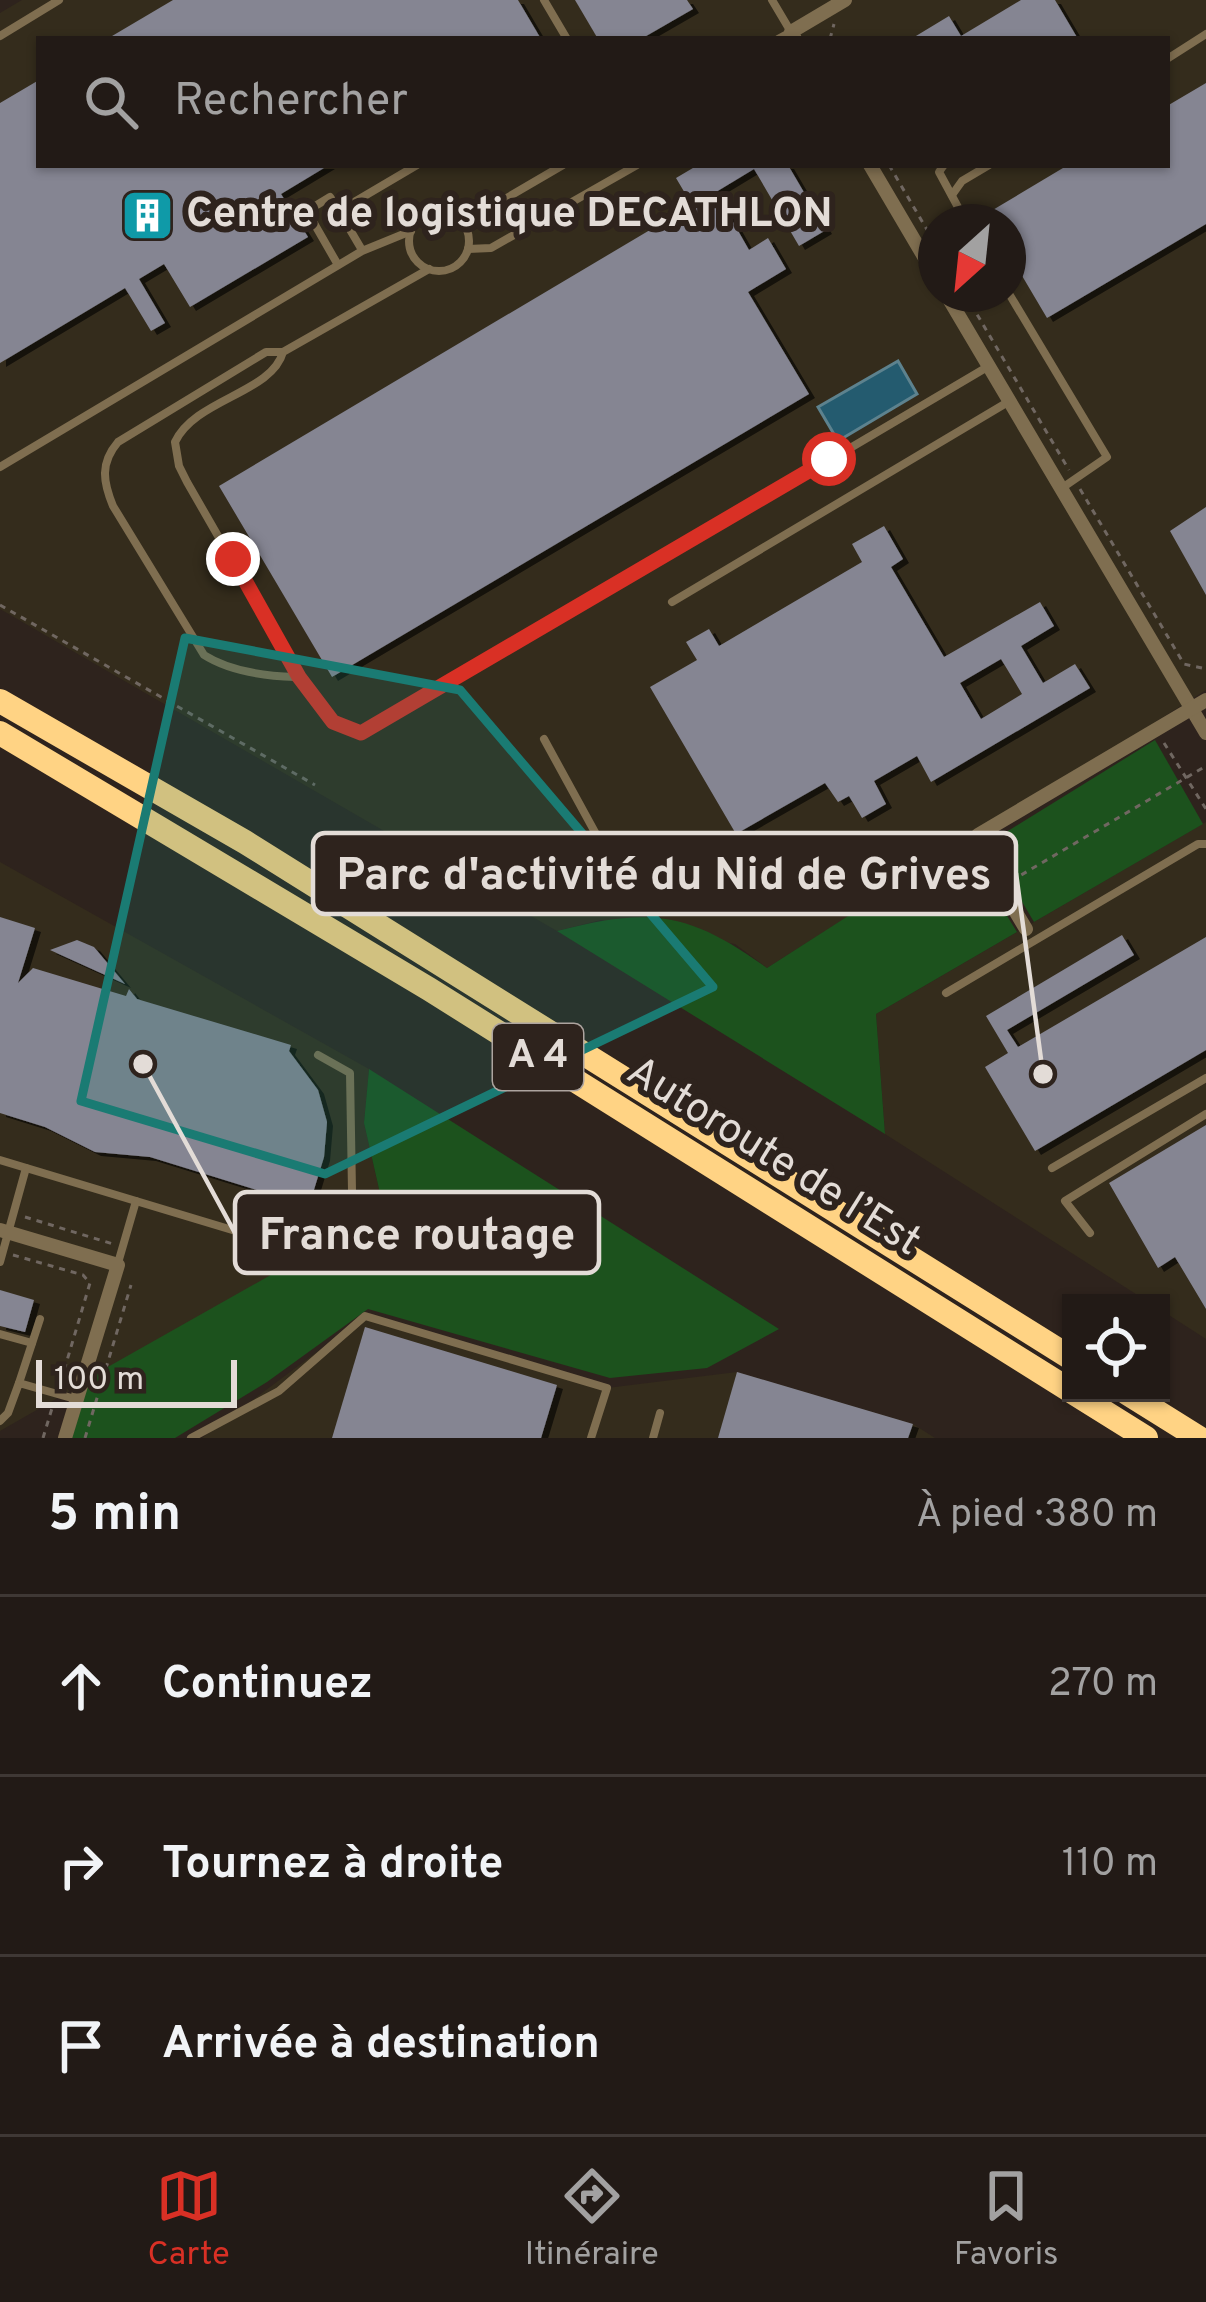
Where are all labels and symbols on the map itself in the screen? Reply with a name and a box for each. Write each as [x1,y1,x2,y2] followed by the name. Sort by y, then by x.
[119,187,175,243] building icon: Centre de logistique DECATHLON
[186,189,833,242] place label: Centre de logistique DECATHLON
[918,204,1026,312] north arrow
[802,432,856,486] route start
[206,532,260,586] route end
[313,833,1016,914] callout: Parc d'activité du Nid de Grives
[336,849,992,906] text: Parc d'activité du Nid de Grives
[493,1024,583,1090] road number: A 4
[616,1046,930,1270] street label: Autoroute de l’Est
[235,1192,599,1273] callout: France routage
[259,1209,575,1266] text: France routage
[36,1354,237,1407] scale bar

